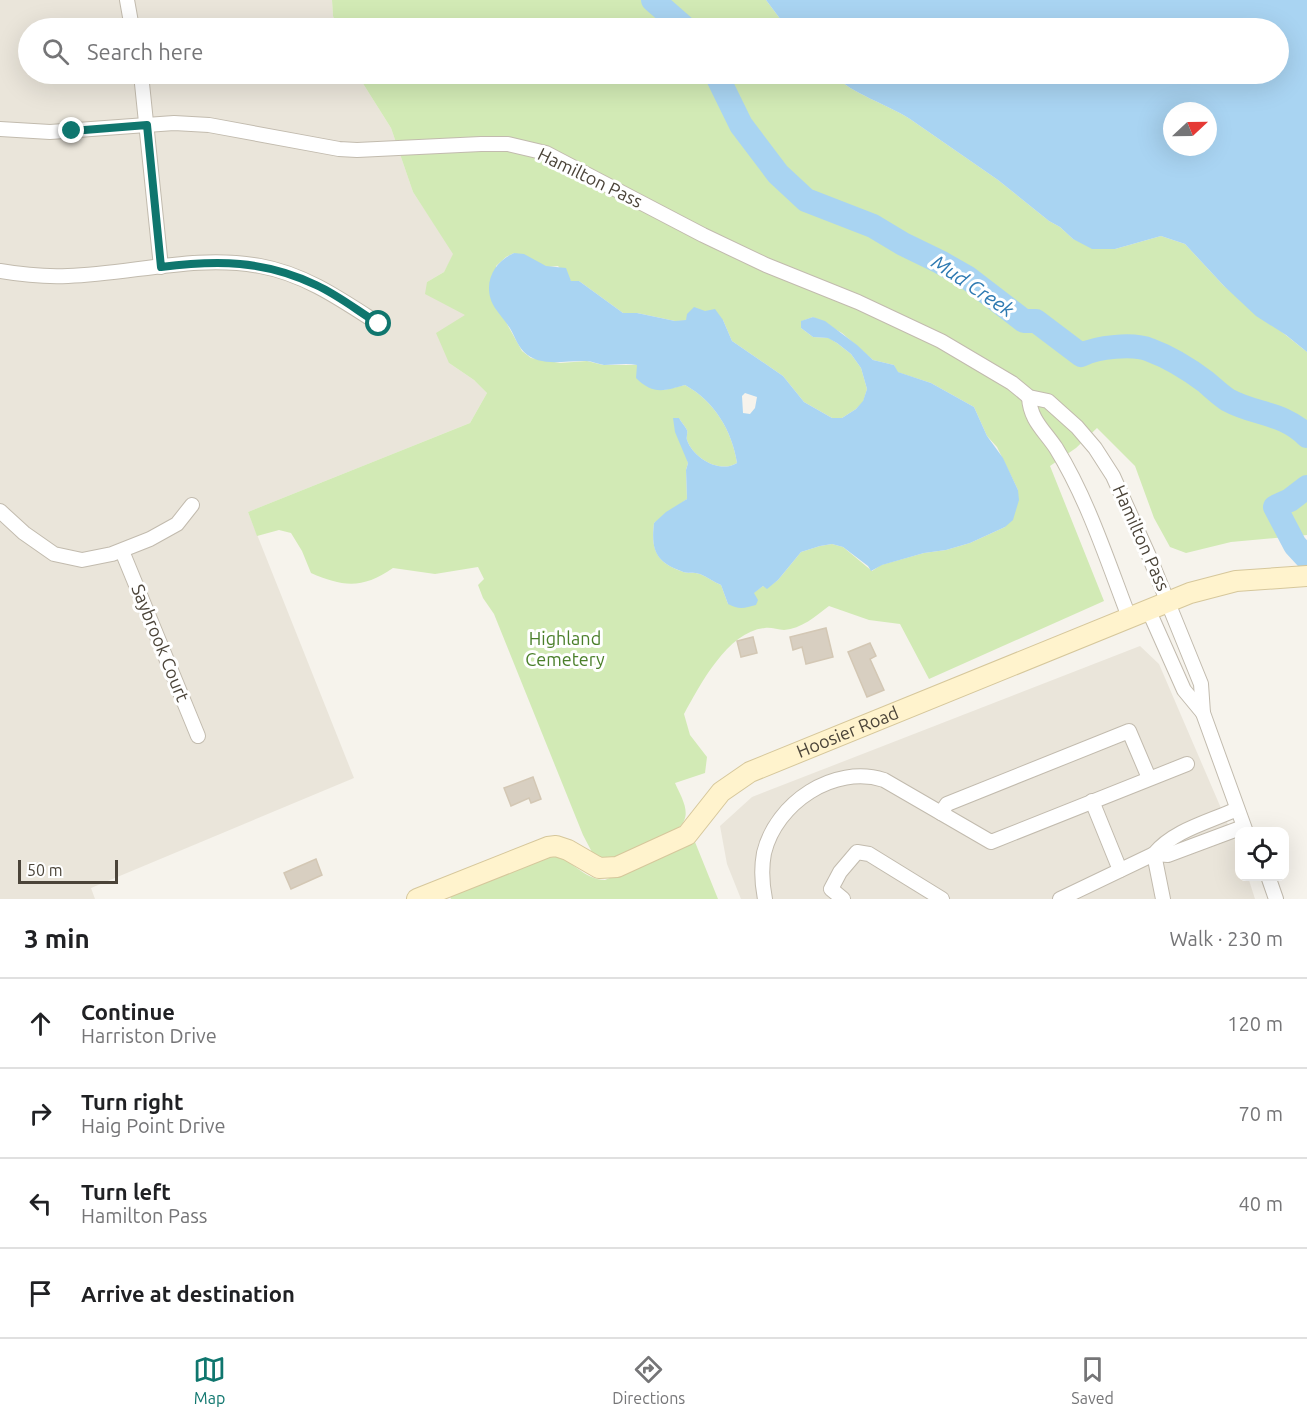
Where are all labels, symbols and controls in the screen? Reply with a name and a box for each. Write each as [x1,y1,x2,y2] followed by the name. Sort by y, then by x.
[18,18,1289,84] search box
[39,35,72,68] icon: search
[87,39,203,64] text: Search here
[1163,102,1217,156] north arrow
[58,117,84,143] route end
[535,143,646,211] street label: Hamilton Pass
[928,250,1019,322] water label: Mud Creek
[365,310,391,336] route start
[1110,482,1174,594] street label: Hamilton Pass
[128,581,194,704] street label: Saybrook Court
[525,628,605,669] park label: Highland Cemetery
[793,702,901,761] street label: Hoosier Road
[1235,827,1289,881] map controls
[1235,827,1289,881] button: locate
[18,857,118,884] scale bar
[27,861,63,879] text: 50 m
[24,924,90,953] text: 3 min
[1170,927,1283,950] text: Walk · 230 m
[81,999,175,1024] text: Continue
[24,1007,57,1040] icon: ahead
[1227,1012,1283,1035] text: 120 m
[81,1024,217,1047] text: Harriston Drive
[81,1089,183,1114] text: Turn right
[24,1097,57,1130] icon: right
[1239,1102,1283,1125] text: 70 m
[81,1114,226,1137] text: Haig Point Drive
[81,1179,171,1204] text: Turn left
[24,1187,57,1220] icon: left
[1239,1192,1283,1215] text: 40 m
[81,1204,208,1227] text: Hamilton Pass
[24,1277,57,1310] icon: arrive
[81,1281,295,1306] text: Arrive at destination
[193,1353,226,1407] tab: Map
[612,1353,685,1407] tab: Directions
[1071,1353,1114,1407] tab: Saved

